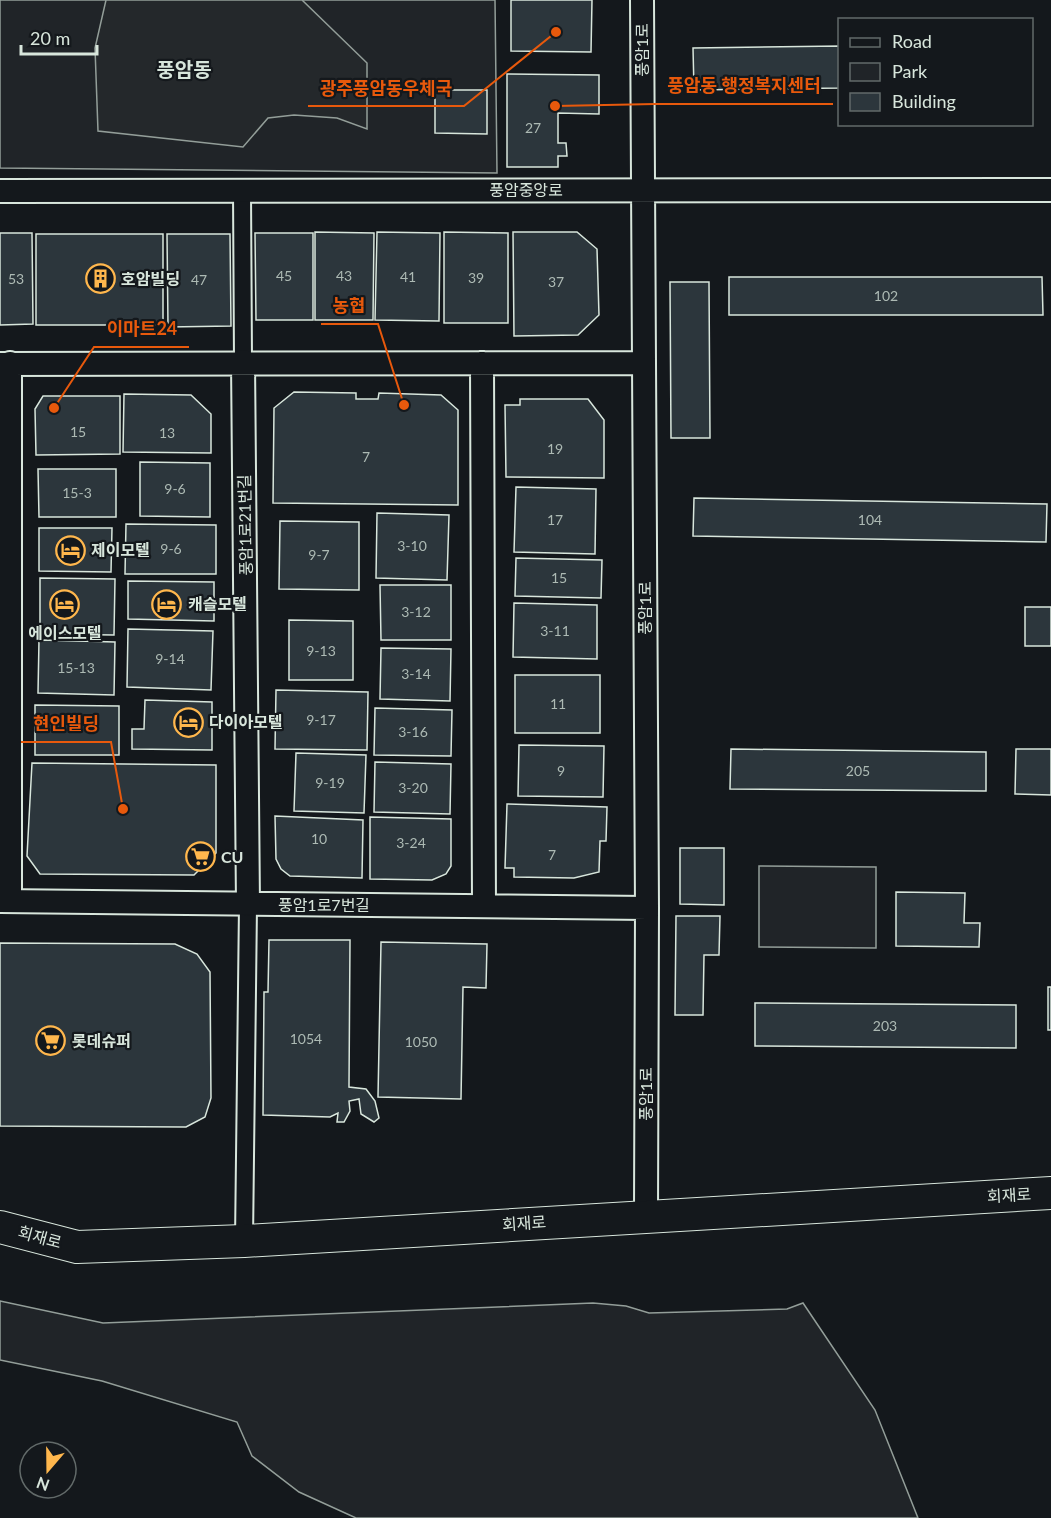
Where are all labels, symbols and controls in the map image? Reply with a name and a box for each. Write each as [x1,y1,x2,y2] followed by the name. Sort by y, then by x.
[21,18,98,56] scale bar
[838,18,1033,126] legend
[632,23,651,77] street label: 풍암1로
[30,27,70,49] text: 20 m
[892,30,932,52] text: Road
[156,57,212,81] district label: 풍암동
[892,60,928,82] text: Park
[655,68,833,104] callout: 풍암동 행정복지센터
[308,70,464,106] callout: 광주풍암동우체국
[667,74,821,96] text: 풍암동 행정복지센터
[320,77,452,99] text: 광주풍암동우체국
[892,90,956,112] text: Building
[525,119,541,136] house number: 27
[489,180,563,199] street label: 풍암중앙로
[84,263,116,295] building icon: 호암빌딩
[276,267,292,284] house number: 45
[336,267,352,284] house number: 43
[400,268,416,285] house number: 41
[121,269,180,288] place label: 호암빌딩
[468,269,484,286] house number: 39
[8,270,24,287] house number: 53
[191,271,207,288] house number: 47
[548,273,564,290] house number: 37
[874,287,898,304] house number: 102
[321,288,378,324] callout: 농협
[332,294,366,316] text: 농협
[94,311,189,347] callout: 이마트24
[107,317,177,339] text: 이마트24
[70,423,86,440] house number: 15
[159,424,175,441] house number: 13
[547,440,563,457] house number: 19
[362,448,370,465] house number: 7
[234,474,255,576] street label: 풍암1로21번길
[164,480,186,497] house number: 9-6
[62,484,92,501] house number: 15-3
[547,511,563,528] house number: 17
[858,511,882,528] house number: 104
[54,534,86,566] hotel icon: 제이모텔
[397,537,427,554] house number: 3-10
[91,540,150,559] place label: 제이모텔
[160,540,182,557] house number: 9-6
[308,546,330,563] house number: 9-7
[551,569,567,586] house number: 15
[635,581,654,635] street label: 풍암1로
[151,588,183,620] hotel icon: 캐슬모텔
[49,589,81,621] hotel icon: 에이스모텔
[188,594,247,613] place label: 캐슬모텔
[401,603,431,620] house number: 3-12
[540,622,570,639] house number: 3-11
[28,623,102,642] place label: 에이스모텔
[306,642,336,659] house number: 9-13
[155,650,185,667] house number: 9-14
[57,659,95,676] house number: 15-13
[401,665,431,682] house number: 3-14
[550,695,566,712] house number: 11
[21,706,111,742] callout: 현인빌딩
[172,706,204,738] hotel icon: 다이아모텔
[306,711,336,728] house number: 9-17
[33,712,99,734] text: 현인빌딩
[209,712,283,731] place label: 다이아모텔
[398,723,428,740] house number: 3-16
[557,762,565,779] house number: 9
[846,762,870,779] house number: 205
[315,774,345,791] house number: 9-19
[398,779,428,796] house number: 3-20
[311,830,327,847] house number: 10
[396,834,426,851] house number: 3-24
[184,841,216,873] supermarket icon: CU
[548,846,556,863] house number: 7
[221,847,243,866] place label: CU
[278,895,370,914] street label: 풍암1로7번길
[873,1017,897,1034] house number: 203
[35,1025,67,1057] supermarket icon: 롯데슈퍼
[290,1030,322,1047] house number: 1054
[72,1031,131,1050] place label: 롯데슈퍼
[405,1033,437,1050] house number: 1050
[636,1067,655,1121] street label: 풍암1로
[986,1184,1032,1205] street label: 회재로
[501,1211,547,1234] street label: 회재로
[16,1222,64,1251] street label: 회재로
[18,1440,78,1500] north arrow
[34,1474,52,1496] text: N

